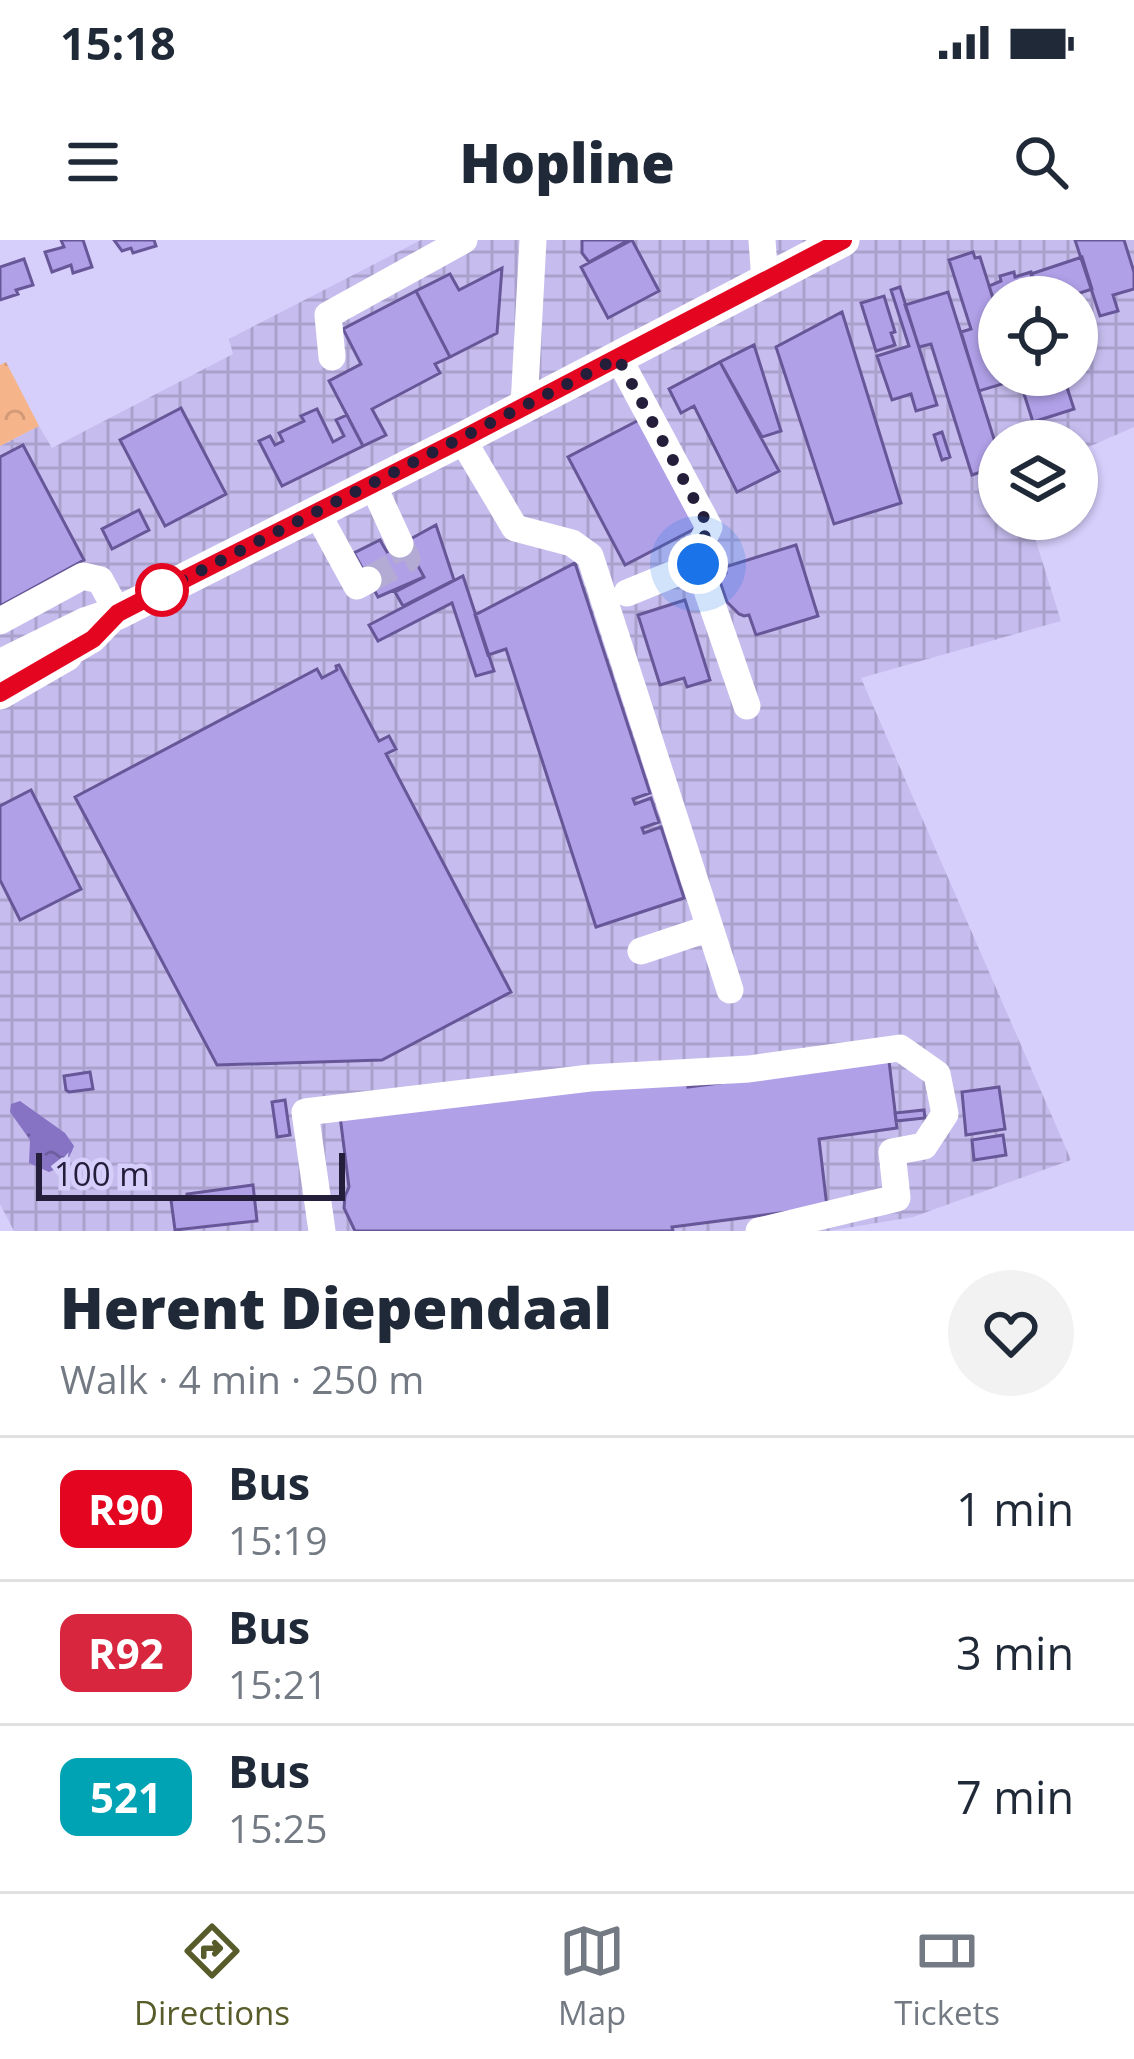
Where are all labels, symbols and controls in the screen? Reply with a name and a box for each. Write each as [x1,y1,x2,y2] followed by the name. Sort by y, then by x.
[60,12,176,73] text: 15:18
[459,125,675,199] text: Hopline
[60,129,126,195] icon: menu
[1008,129,1074,195] icon: search
[978,276,1098,540] map controls
[978,276,1098,396] button: locate
[978,420,1098,540] button: layers
[668,534,728,594] your location
[137,565,187,615] unlabelled marker
[36,1147,345,1200] scale bar
[54,1151,150,1196] text: 100 m
[60,1268,612,1346] text: Herent Diependaal
[948,1270,1074,1396] button: heart
[60,1352,424,1405] text: Walk · 4 min · 250 m
[228,1452,310,1513] text: Bus
[956,1478,1074,1539] text: 1 min
[88,1480,164,1537] text: R90
[228,1513,327,1566] text: 15:19
[228,1596,310,1657] text: Bus
[956,1622,1074,1683] text: 3 min
[88,1624,164,1681] text: R92
[228,1657,327,1710] text: 15:21
[228,1740,310,1801] text: Bus
[956,1766,1074,1827] text: 7 min
[90,1768,162,1825] text: 521
[228,1801,327,1854] text: 15:25
[134,1918,290,2035] tab: Directions
[558,1918,626,2035] tab: Map
[894,1918,1000,2035] tab: Tickets

